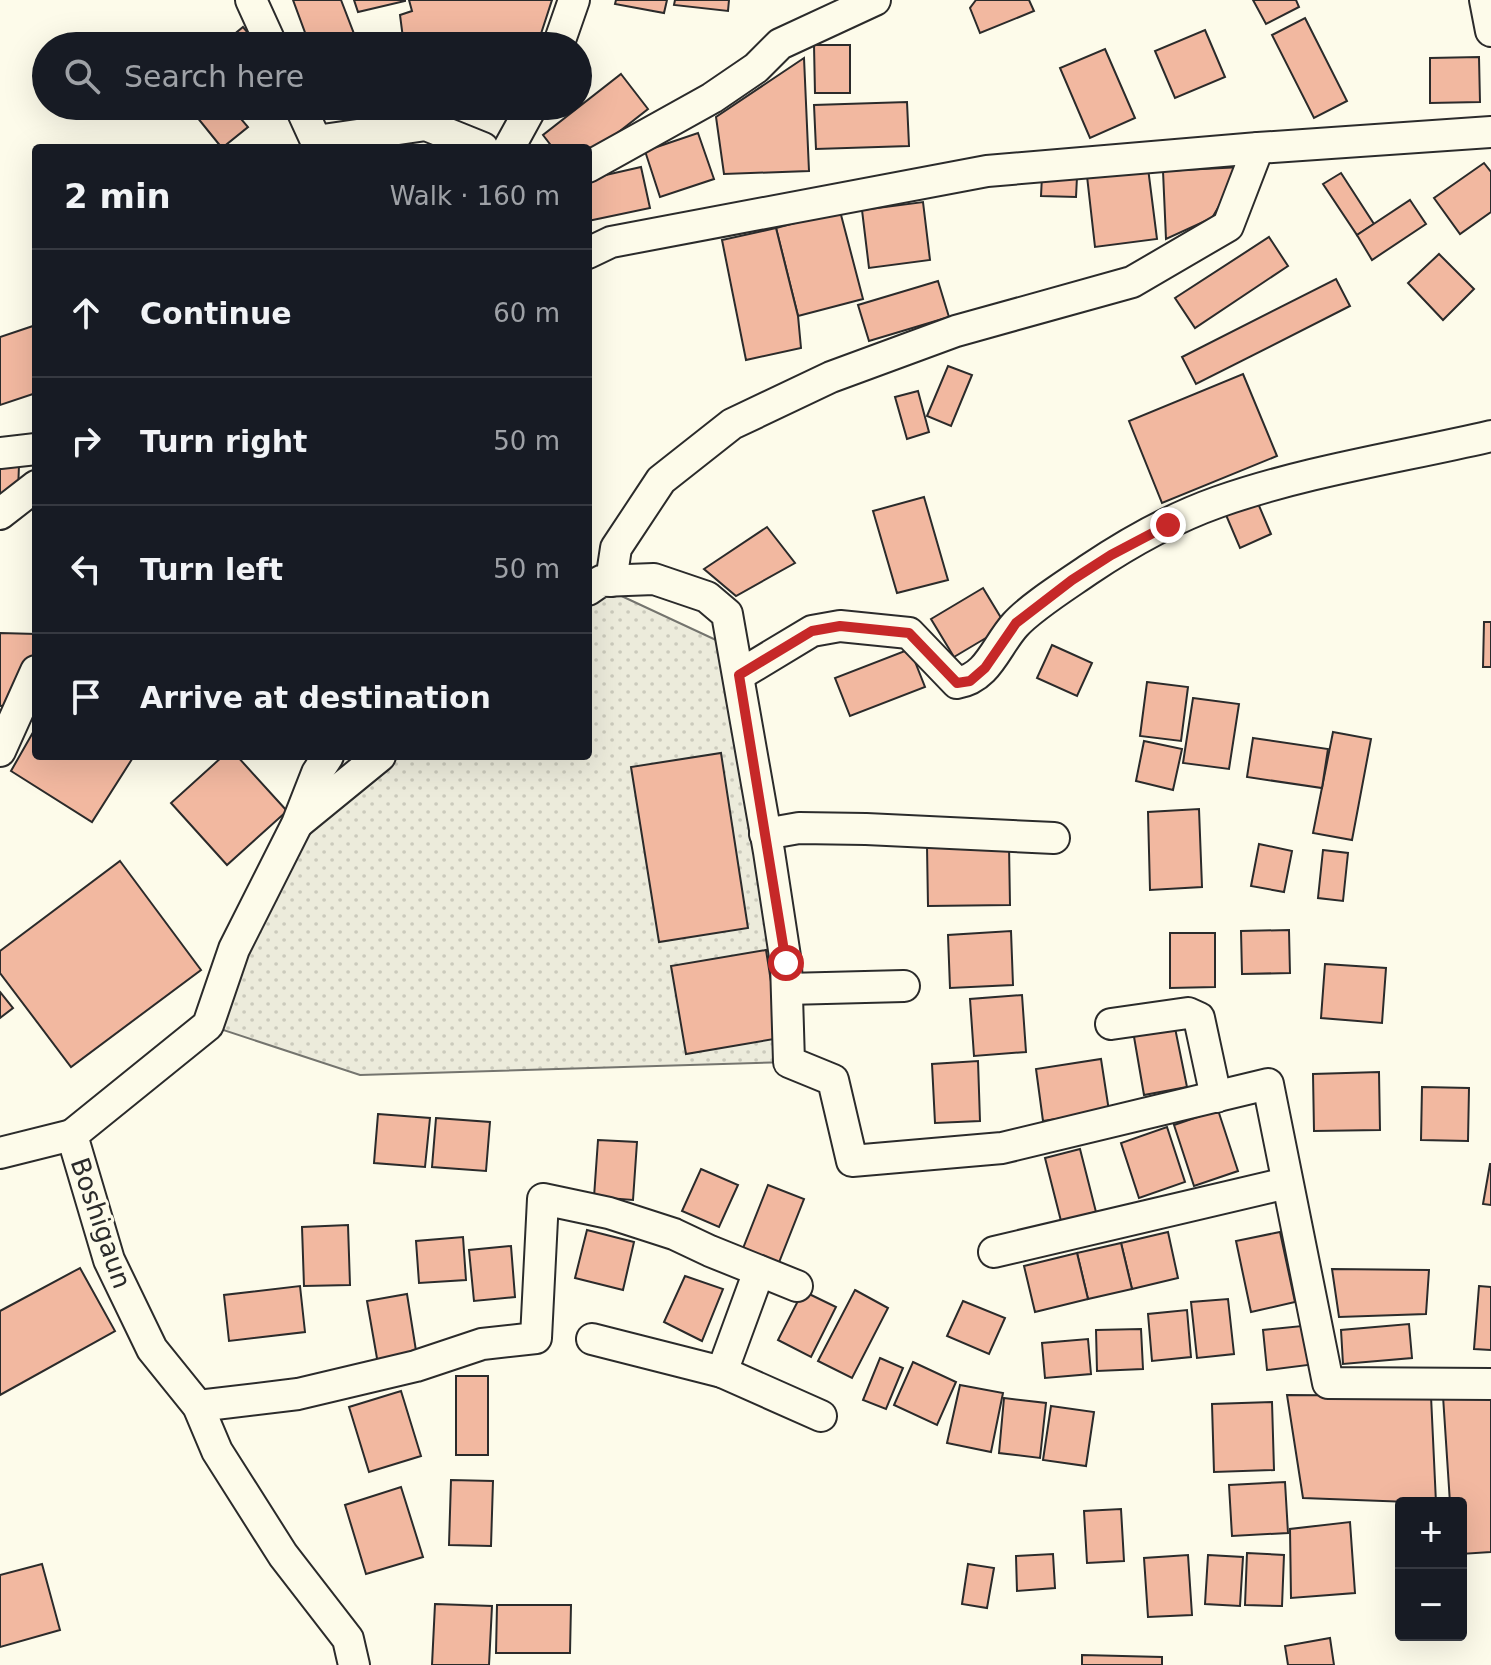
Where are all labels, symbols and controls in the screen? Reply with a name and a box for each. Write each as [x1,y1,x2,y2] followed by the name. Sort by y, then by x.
[32,32,592,120] search box
[60,54,104,98] icon: search
[124,59,304,94] text: Search here
[64,176,171,216] text: 2 min
[390,181,560,211] text: Walk · 160 m
[64,291,108,335] icon: ahead
[140,296,292,331] text: Continue
[493,298,560,328] text: 60 m
[64,419,108,463] icon: right
[140,424,307,459] text: Turn right
[493,426,560,456] text: 50 m
[1150,507,1186,543] route end
[64,547,108,591] icon: left
[140,552,283,587] text: Turn left
[493,554,560,584] text: 50 m
[64,675,108,719] icon: arrive
[140,680,491,715] text: Arrive at destination
[768,945,804,981] route start
[65,1154,137,1292] street label: Boshigaun
[1395,1497,1467,1641] map controls
[1395,1497,1467,1569] button: +
[1395,1569,1467,1641] button: −

